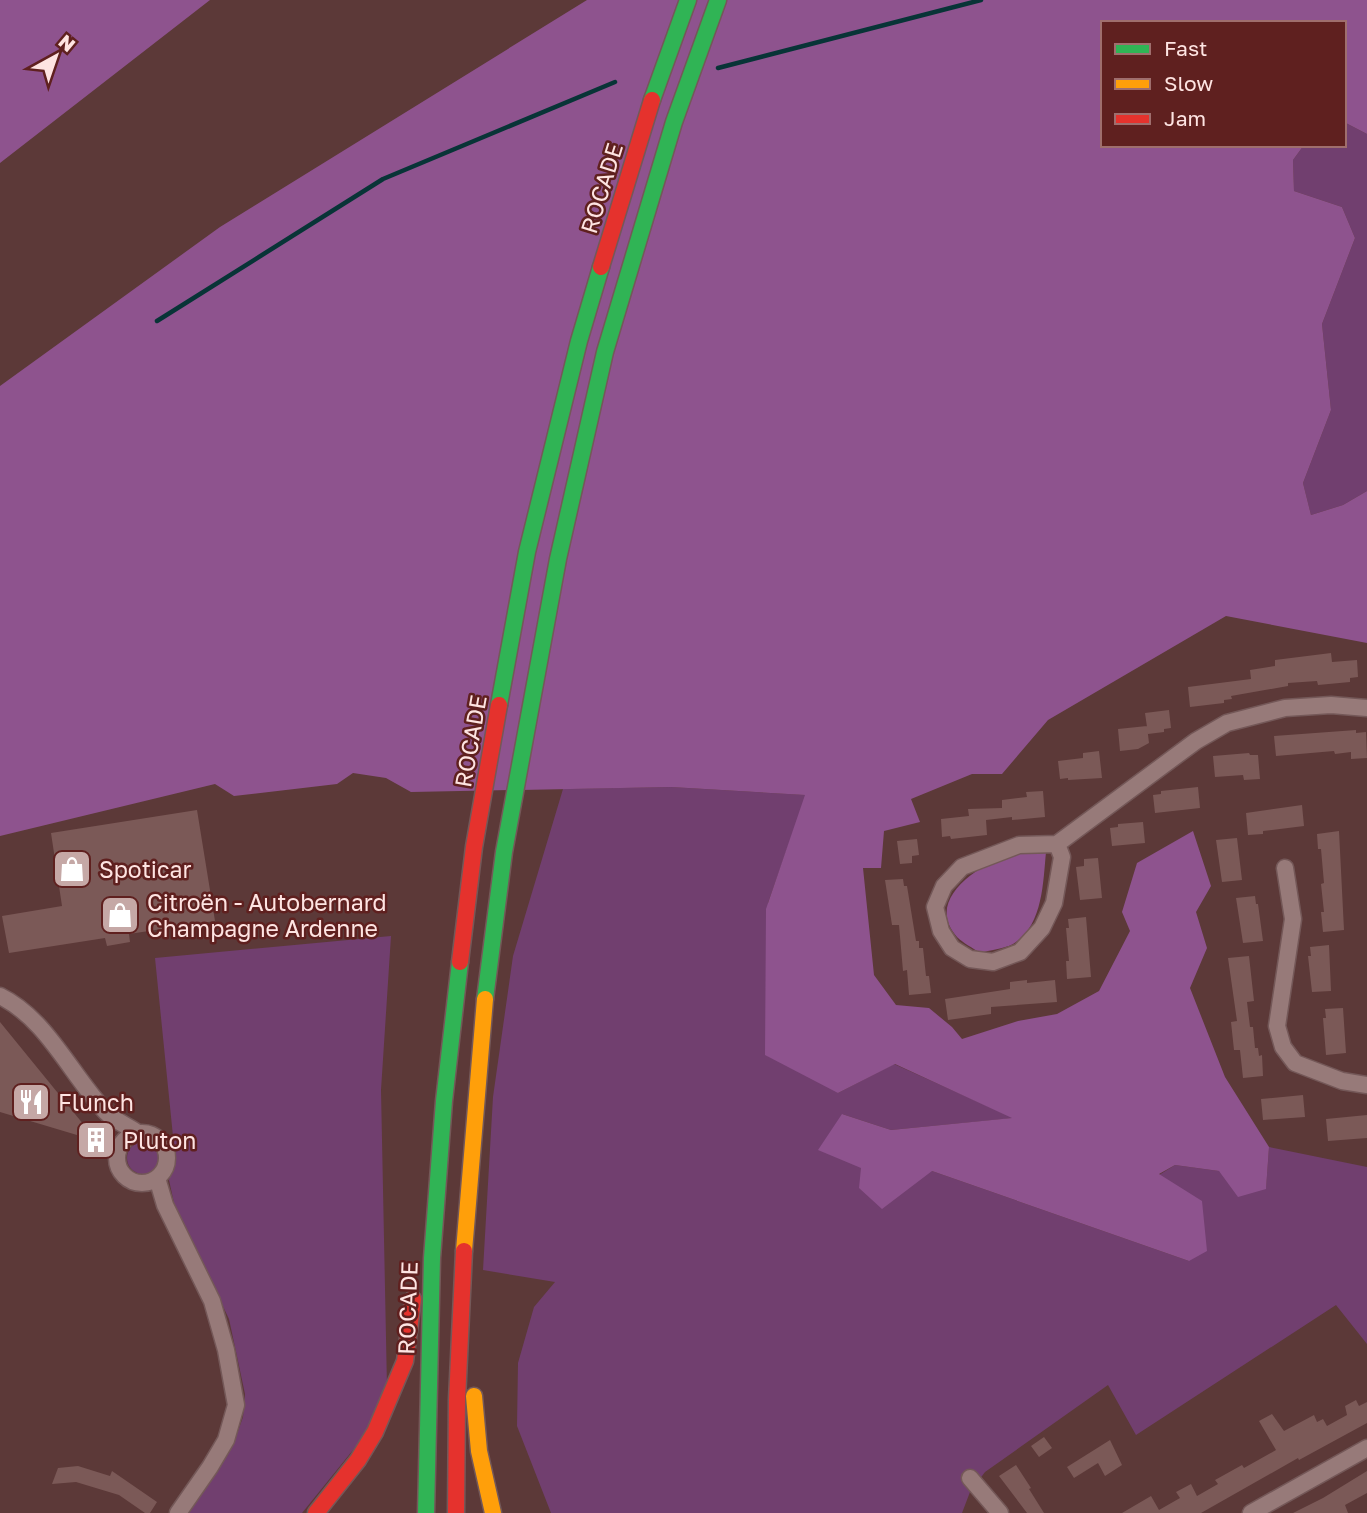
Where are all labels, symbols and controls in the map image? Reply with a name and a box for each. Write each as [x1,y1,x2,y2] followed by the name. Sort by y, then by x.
[21,21,91,91] north arrow
[1101,21,1346,147] legend
[54,29,80,56] text: N
[1164,35,1207,61] text: Fast
[1164,70,1213,96] text: Slow
[1164,105,1206,131] text: Jam
[574,139,628,237] street label: ROCADE
[448,693,492,789] street label: ROCADE
[51,848,93,890] shop icon: Spoticar
[99,855,192,883] place label: Spoticar
[147,888,387,942] place label: Citroën - Autobernard Champagne Ardenne
[99,894,141,936] shop icon: Citroën - Autobernard Champagne Ardenne
[10,1081,52,1123] restaurant icon: Flunch
[58,1088,134,1116] place label: Flunch
[75,1119,117,1161] building icon: Pluton
[123,1126,197,1154] place label: Pluton
[391,1261,423,1355] street label: ROCADE

